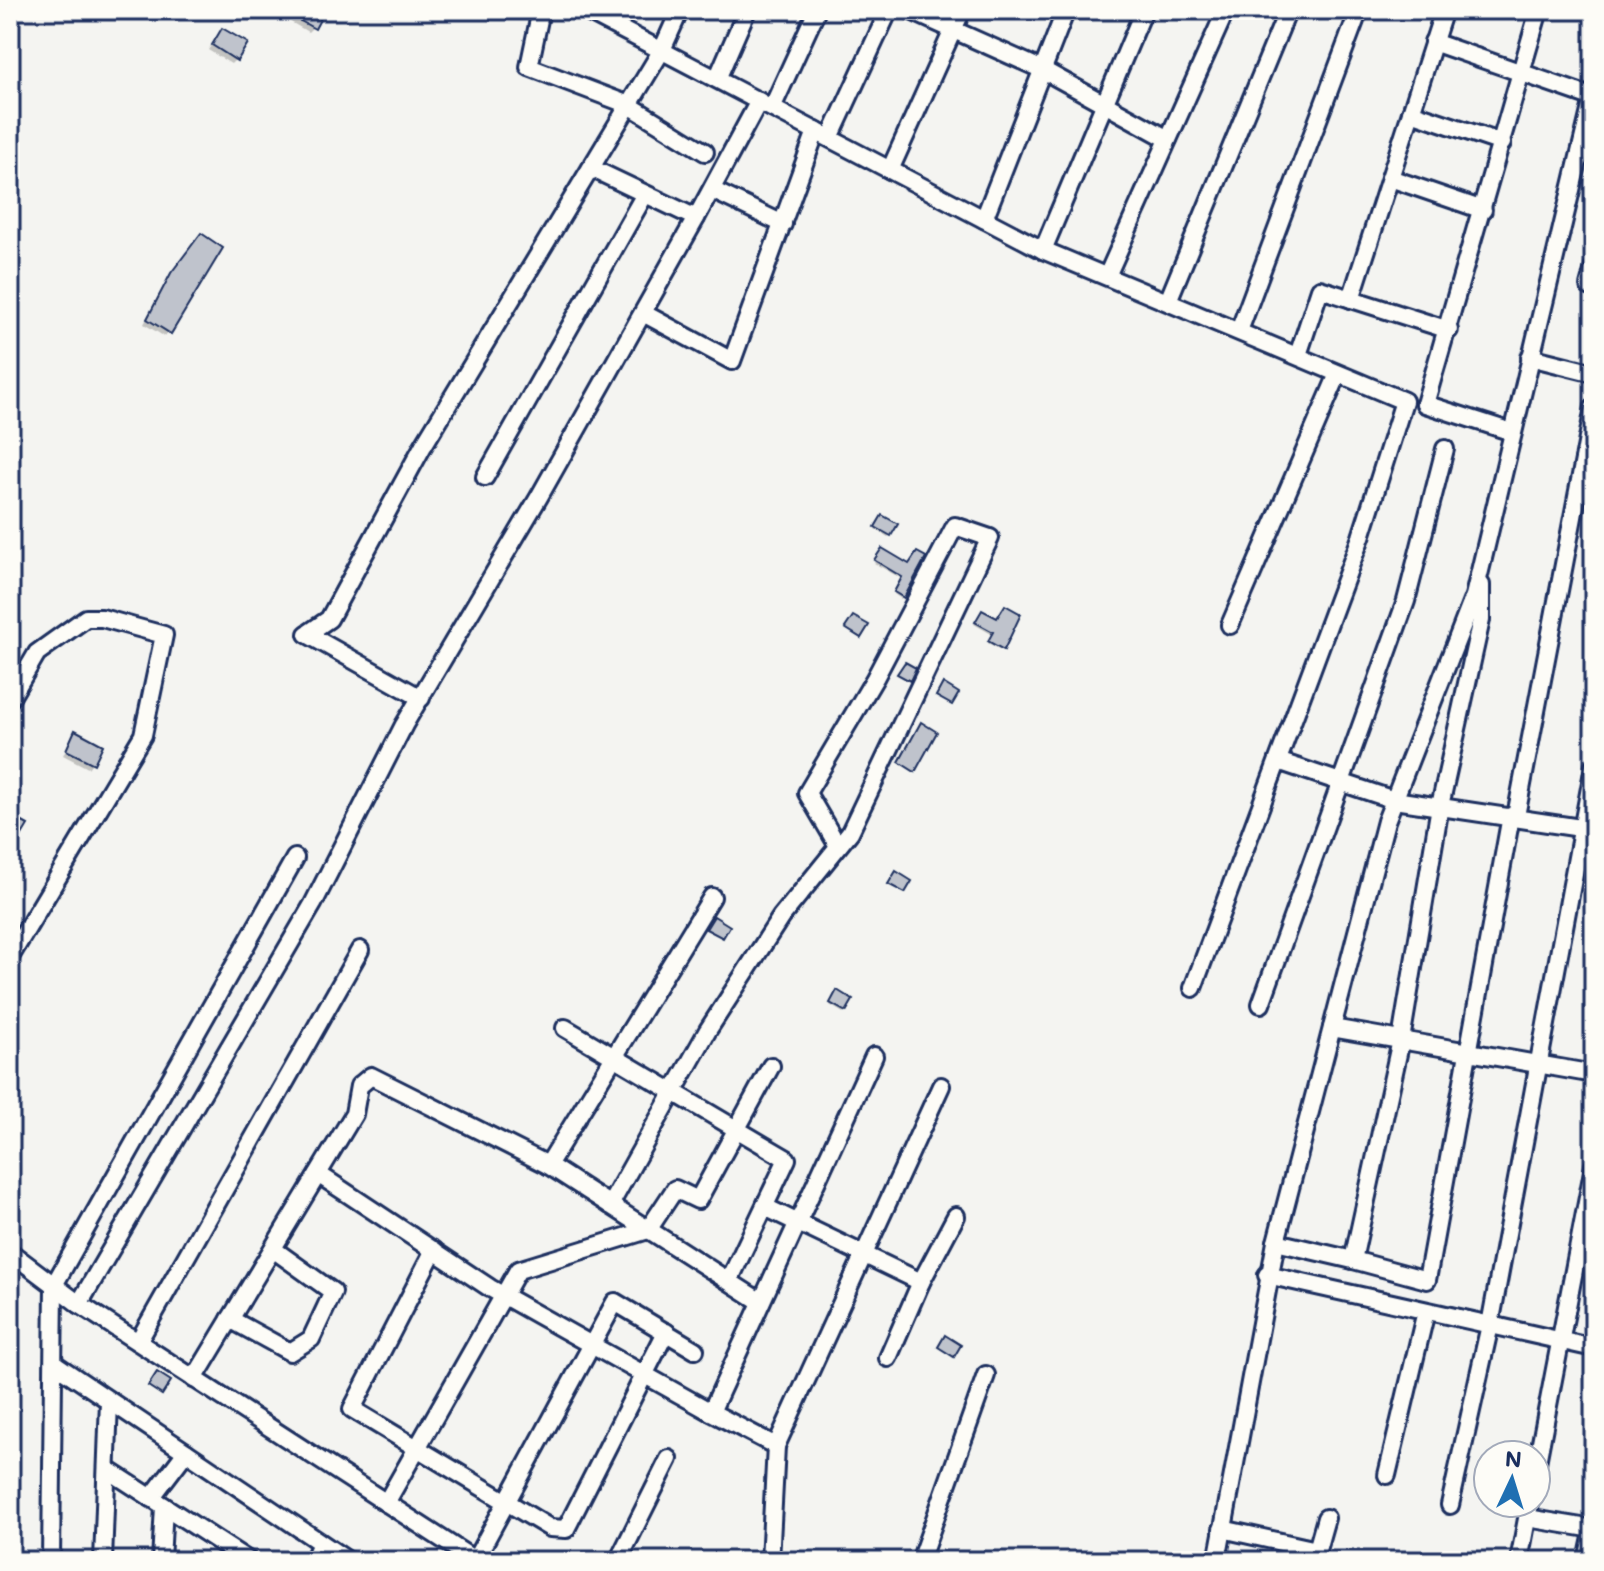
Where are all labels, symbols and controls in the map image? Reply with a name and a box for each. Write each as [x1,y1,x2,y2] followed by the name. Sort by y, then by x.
[1472,1439,1552,1519] north arrow
[1504,1444,1523,1474] text: N

